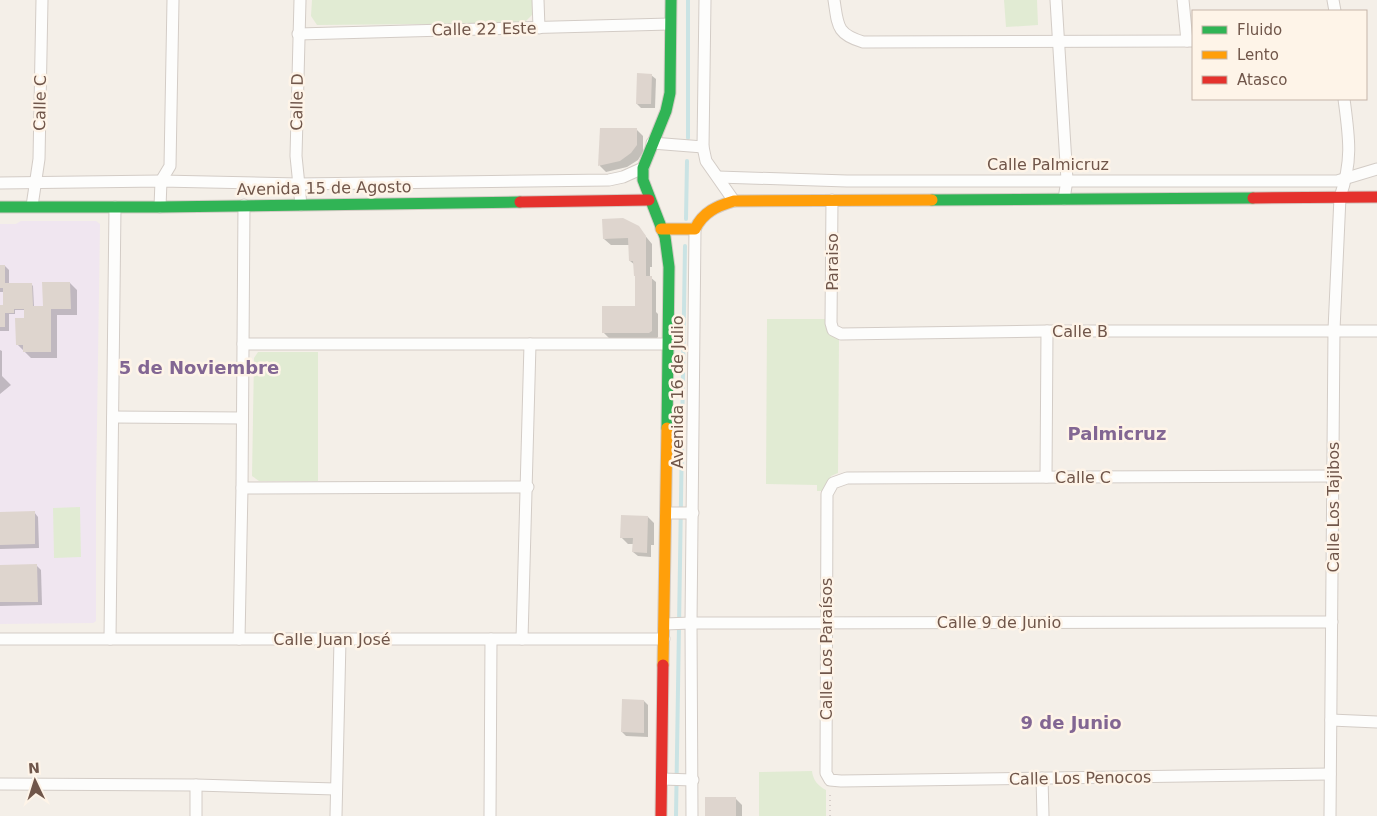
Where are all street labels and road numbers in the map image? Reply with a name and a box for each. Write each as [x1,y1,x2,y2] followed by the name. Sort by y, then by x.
[431,19,537,39] street label: Calle 22 Este
[287,73,307,131] street label: Calle D
[30,75,50,131] street label: Calle C
[987,155,1109,174] street label: Calle Palmicruz
[236,177,412,199] street label: Avenida 15 de Agosto
[823,233,842,291] street label: Paraiso
[668,315,687,469] street label: Avenida 16 de Julio
[1052,322,1108,341] street label: Calle B
[1324,442,1343,572] street label: Calle Los Tajibos
[1055,468,1111,487] street label: Calle C
[817,578,836,720] street label: Calle Los Paraísos
[937,613,1061,632] street label: Calle 9 de Junio
[273,630,391,649] street label: Calle Juan José
[1009,767,1151,789] street label: Calle Los Penocos

